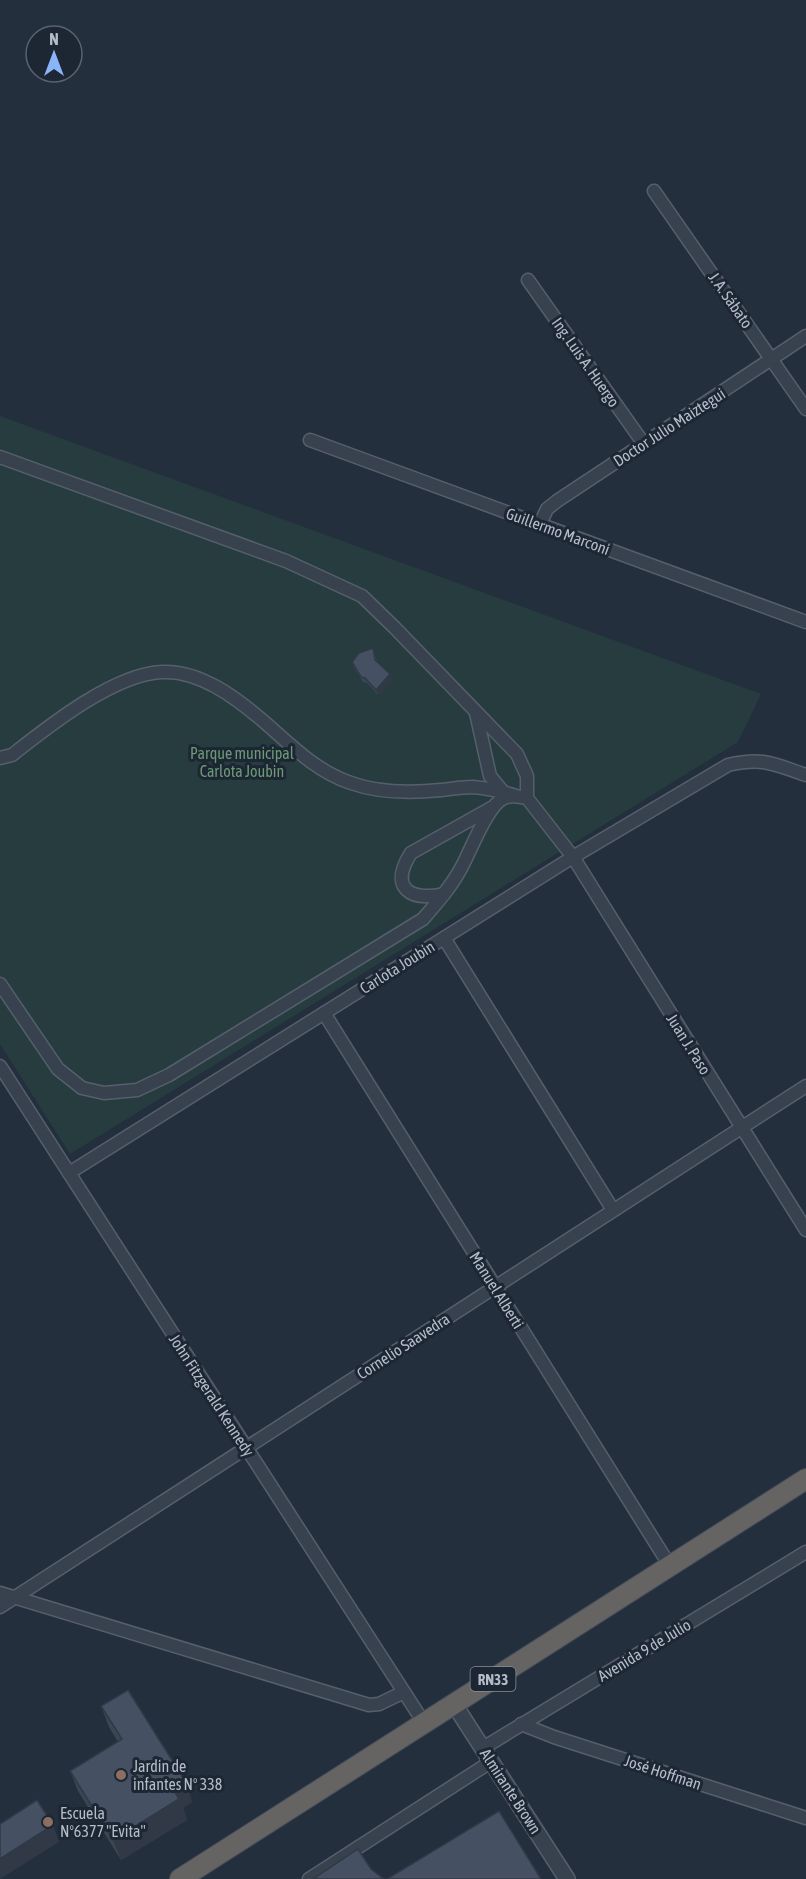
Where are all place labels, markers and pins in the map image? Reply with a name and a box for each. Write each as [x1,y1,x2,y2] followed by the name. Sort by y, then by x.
[133,1757,222,1793] place label: Jardin de infantes N° 338
[114,1768,128,1782] marker: Jardin de infantes N° 338
[60,1804,146,1840] place label: Escuela N°6377 "Evita"
[41,1815,55,1829] marker: Escuela N°6377 "Evita"

